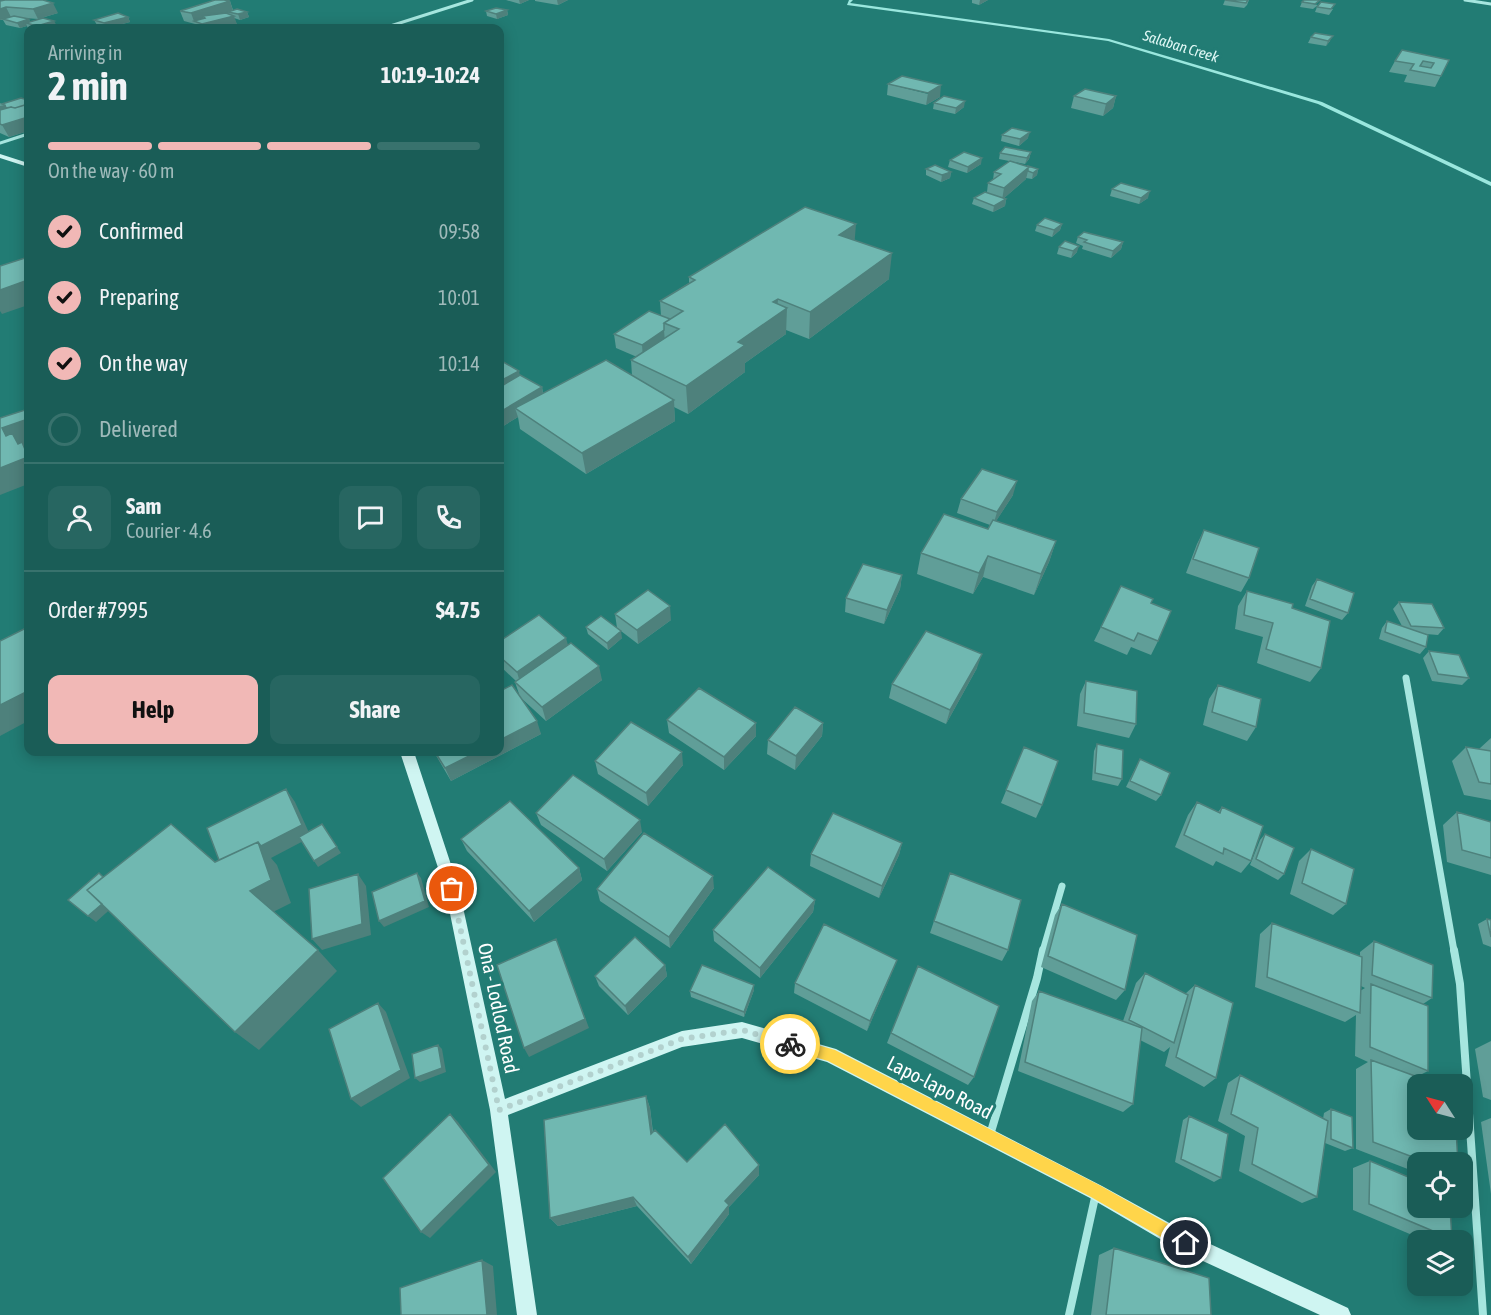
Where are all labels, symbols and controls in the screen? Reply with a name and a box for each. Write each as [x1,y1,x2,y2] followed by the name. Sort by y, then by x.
[1140,26,1221,66] water label: Salaban Creek
[48,41,122,64] text: Arriving in
[381,62,480,88] text: 10:19–10:24
[48,64,128,108] text: 2 min
[48,159,174,182] text: On the way · 60 m
[48,215,81,248] icon: check
[99,218,184,244] text: Confirmed
[439,220,480,243] text: 09:58
[48,281,81,314] icon: check
[99,284,179,310] text: Preparing
[438,286,480,309] text: 10:01
[48,347,81,380] icon: check
[99,350,188,376] text: On the way
[438,352,480,375] text: 10:14
[99,416,178,442] text: Delivered
[48,486,111,549] button: person
[339,486,402,549] button: chat
[417,486,480,549] button: phone
[126,493,161,519] text: Sam
[126,519,212,542] text: Courier · 4.6
[48,597,148,623] text: Order #7995
[436,597,480,623] text: $4.75
[48,675,258,744] button: Help
[270,675,480,744] button: Share
[426,863,477,914] pin
[435,872,468,905] icon: bag
[474,941,524,1075] street label: Ona - Lodlod Road
[760,1014,820,1074] courier
[774,1028,807,1061] icon: bike
[883,1051,997,1123] street label: Lapo-lapo Road
[1407,1074,1473,1140] north arrow
[1407,1074,1473,1296] map controls
[1407,1152,1473,1218] button: locate
[1160,1217,1211,1268] pin
[1169,1226,1202,1259] icon: home
[1407,1230,1473,1296] button: layers

